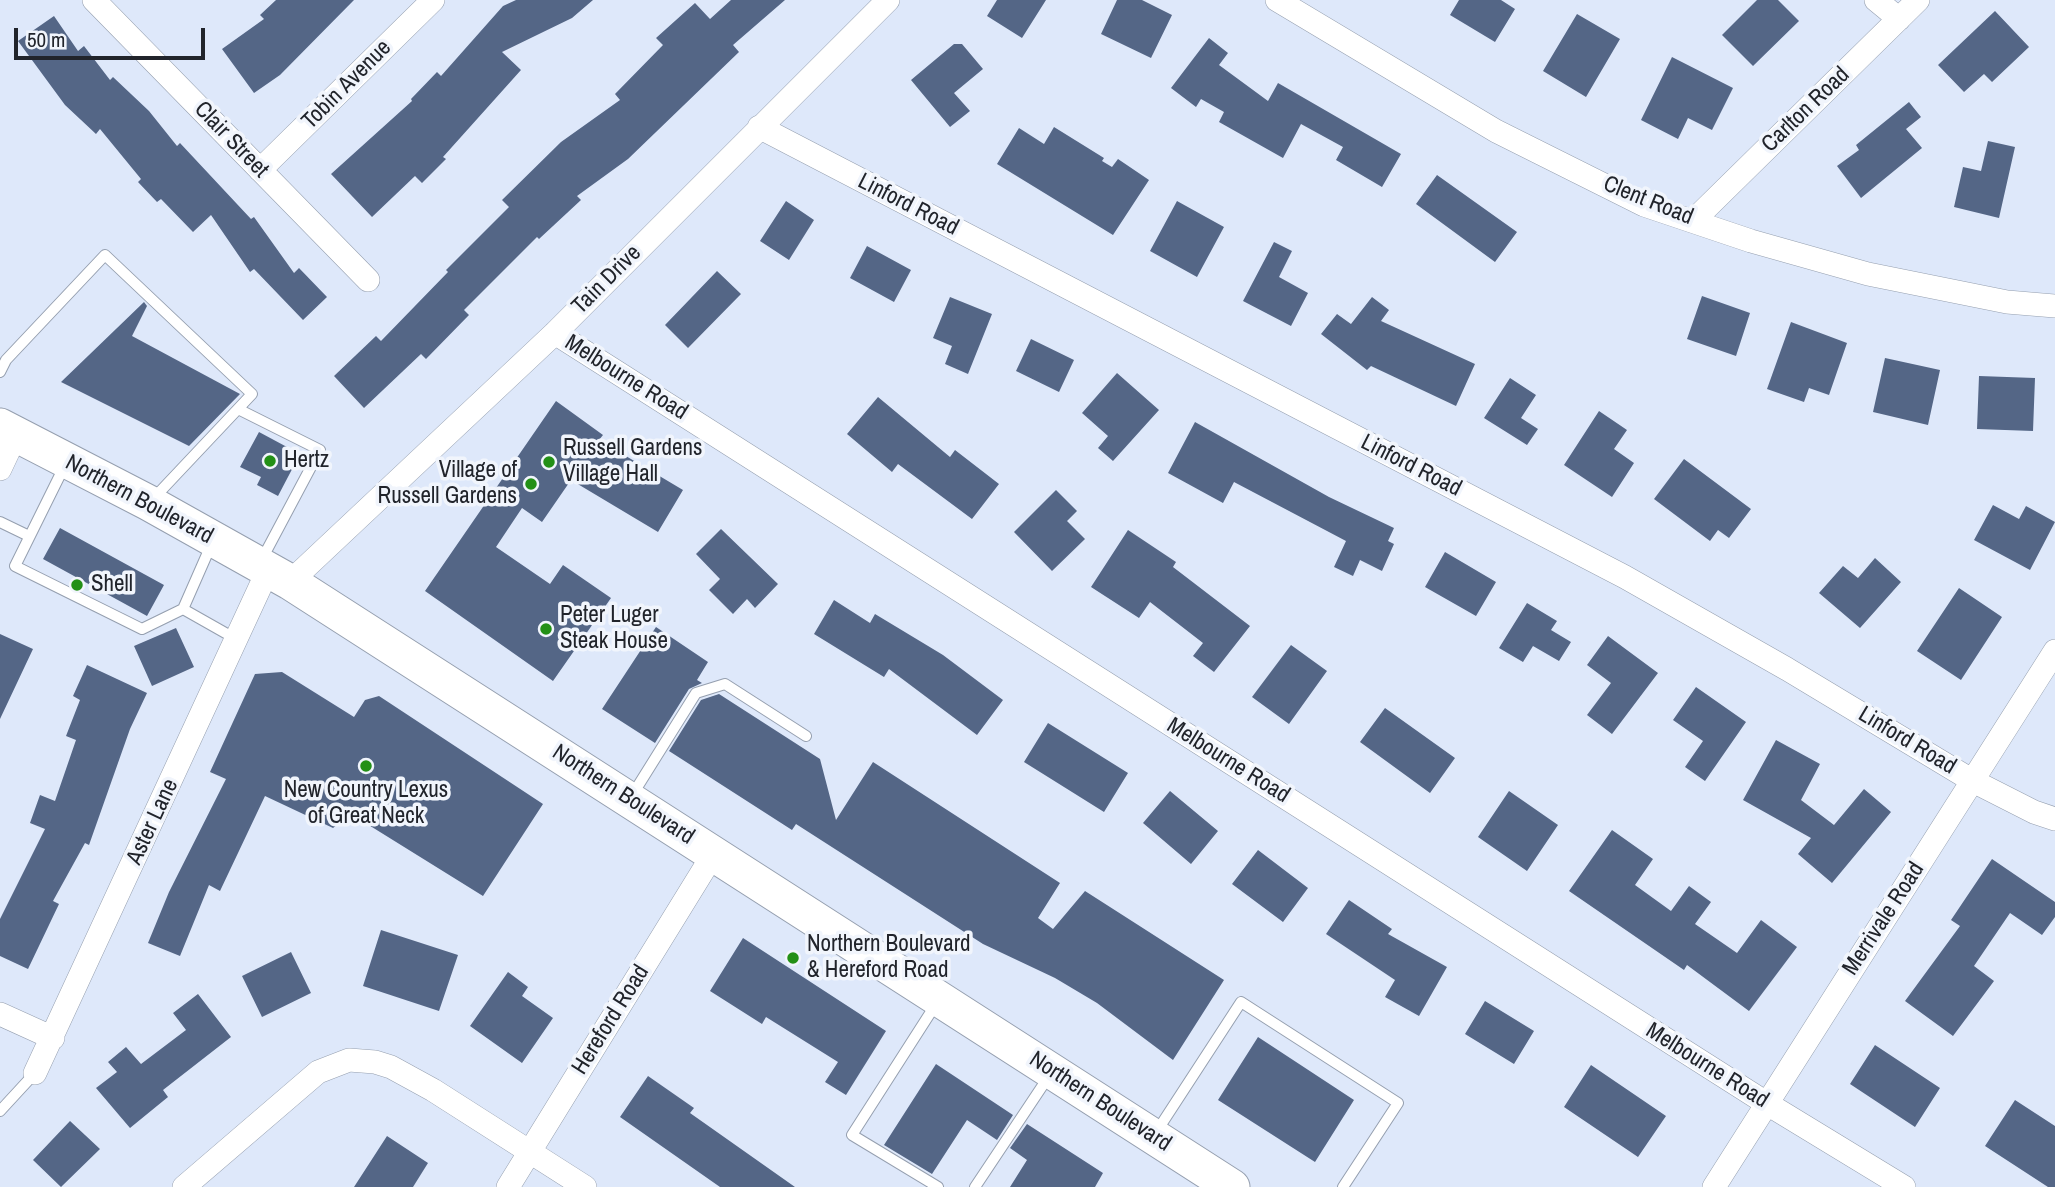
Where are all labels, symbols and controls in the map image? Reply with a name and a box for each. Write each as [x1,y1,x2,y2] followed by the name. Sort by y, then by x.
[18,14,208,58] scale bar
[27,25,65,54] text: 50 m
[297,35,397,135] street label: Tobin Avenue
[1756,61,1856,159] street label: Carlton Road
[188,96,274,184] street label: Clair Street
[853,168,963,242] street label: Linford Road
[1599,171,1697,231] street label: Clent Road
[567,240,647,320] street label: Tain Drive
[560,329,692,427] street label: Melbourne Road
[1356,429,1466,503] street label: Linford Road
[563,435,702,489] place label: Russell Gardens Village Hall
[284,447,329,475] place label: Hertz
[60,449,218,551] street label: Northern Boulevard
[262,453,278,469] marker: Hertz
[541,454,557,470] marker: Russell Gardens Village Hall
[378,457,517,511] place label: Village of Russell Gardens
[523,476,539,492] marker: Village of Russell Gardens
[91,571,133,599] place label: Shell
[69,577,85,593] marker: Shell
[560,602,668,656] place label: Peter Luger Steak House
[538,621,554,637] marker: Peter Luger Steak House
[1853,701,1961,781] street label: Linford Road
[1162,712,1294,810] street label: Melbourne Road
[547,739,699,851] street label: Northern Boulevard
[358,758,374,774] marker: New Country Lexus of Great Neck
[121,775,185,869] street label: Aster Lane
[284,777,448,831] place label: New Country Lexus of Great Neck
[1837,857,1931,981] street label: Merrivale Road
[807,931,971,985] place label: Northern Boulevard & Hereford Road
[785,950,801,966] marker: Northern Boulevard & Hereford Road
[567,960,655,1080] street label: Hereford Road
[1641,1017,1773,1115] street label: Melbourne Road
[1024,1046,1176,1158] street label: Northern Boulevard

